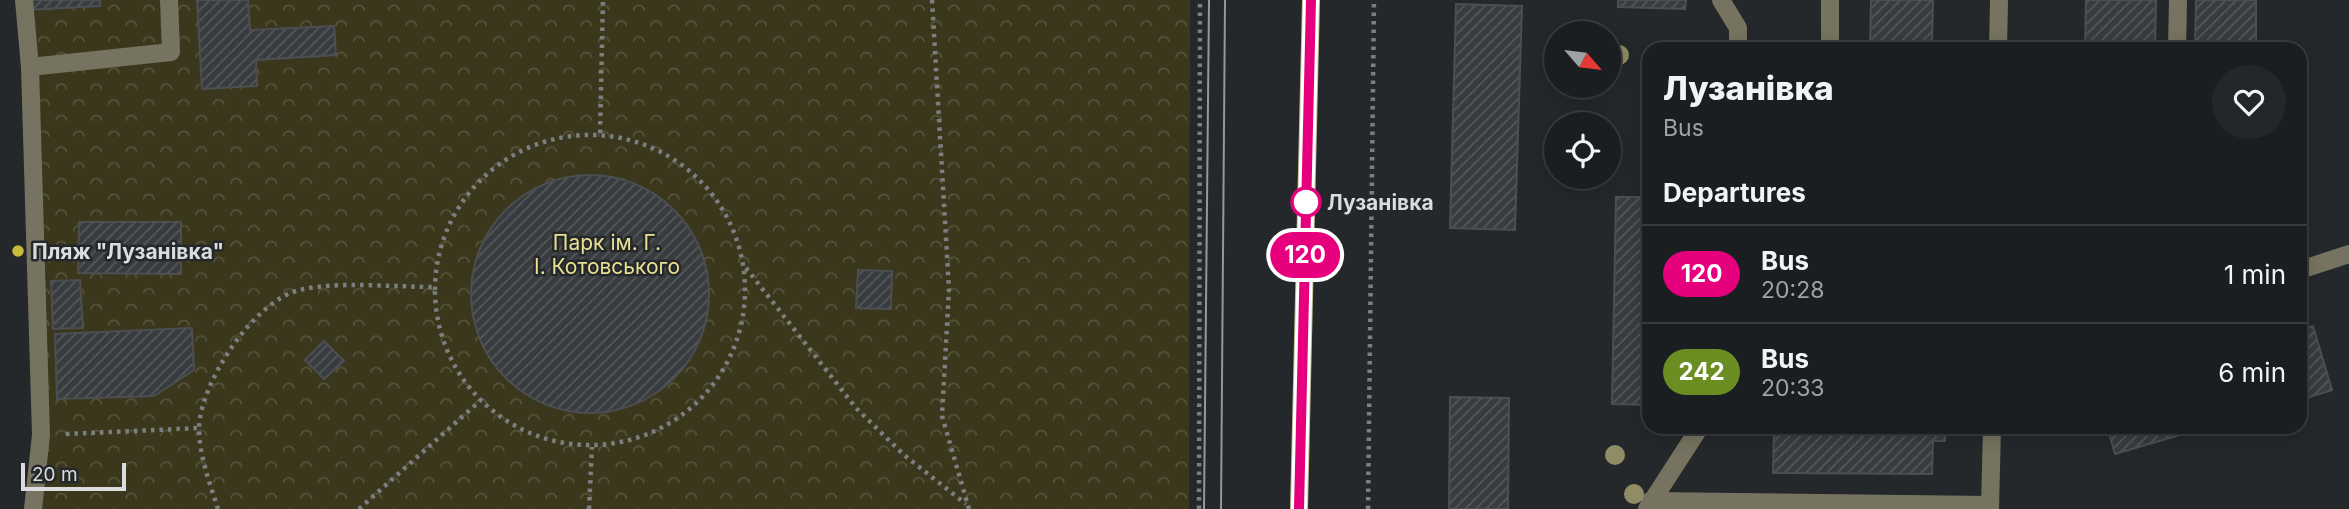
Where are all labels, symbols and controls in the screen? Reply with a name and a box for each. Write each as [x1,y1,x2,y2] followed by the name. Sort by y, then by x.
[1544,21,1620,98] north arrow
[1544,21,1621,189] map controls
[2212,65,2286,139] button: heart
[1663,68,1834,108] text: Лузанівка
[1544,112,1621,189] button: locate
[1663,114,1704,142] text: Bus
[1663,177,1806,208] text: Departures
[1291,187,1321,217] marker: Лузанівка
[1327,190,1434,215] place label: Лузанівка
[534,230,680,279] park label: Парк ім. Г. І. Котовського
[1265,232,1345,278] line badge: 120
[32,239,224,264] place label: Пляж "Лузанівка"
[1284,240,1326,269] text: 120
[10,243,26,259] marker: Пляж "Лузанівка"
[1761,245,1809,276] text: Bus
[1681,259,1722,288] text: 120
[2224,259,2286,290] text: 1 min
[1761,276,1824,304] text: 20:28
[1761,343,1809,374] text: Bus
[1678,357,1725,386] text: 242
[2218,357,2286,388] text: 6 min
[1761,374,1825,402] text: 20:33
[21,460,126,492] scale bar
[32,463,78,486] text: 20 m

